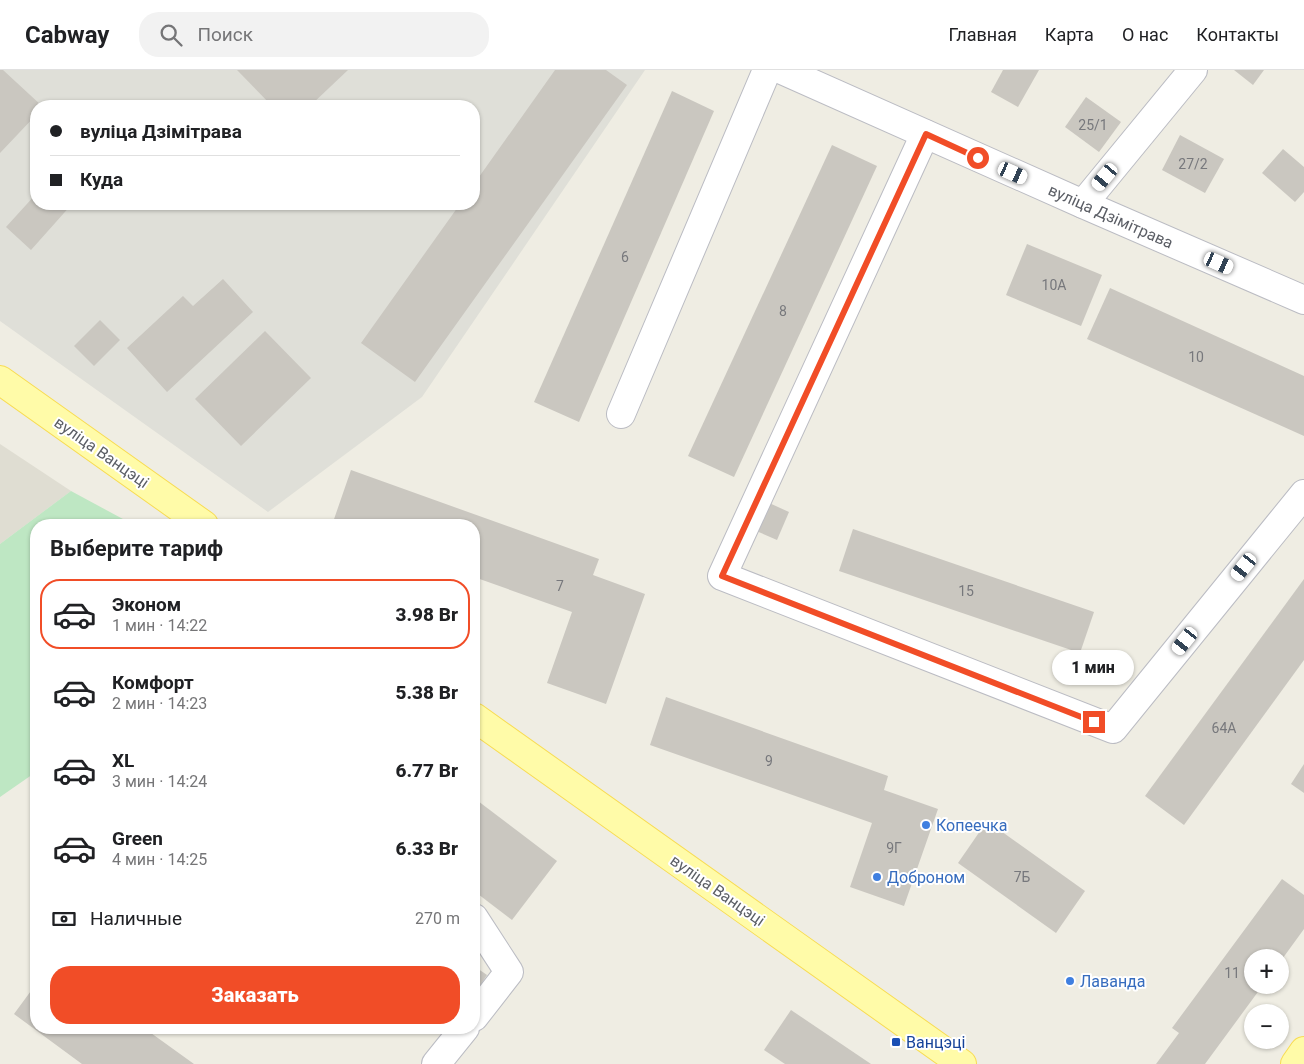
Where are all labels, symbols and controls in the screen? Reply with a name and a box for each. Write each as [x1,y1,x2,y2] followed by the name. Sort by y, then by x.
[139,12,489,57] search box
[25,21,109,49] text: Cabway
[157,21,185,49] icon: search
[197,23,253,46] text: Поиск
[948,24,1017,45] text: Главная
[1045,24,1094,45] text: Карта
[1122,24,1168,45] text: О нас
[1196,24,1279,45] text: Контакты
[1078,117,1108,133] house number: 25/1
[80,120,242,143] text: вуліца Дзімітрава
[967,147,989,169] route start
[1178,156,1208,172] house number: 27/2
[996,160,1029,186] car
[1089,161,1120,193] car
[80,168,123,191] text: Куда
[1045,180,1176,253] street label: вуліца Дзімітрава
[621,249,629,265] house number: 6
[1202,250,1235,276] car
[1042,277,1066,293] house number: 10А
[779,303,787,319] house number: 8
[1188,349,1204,365] house number: 10
[51,413,153,492] street label: вуліца Ванцэці
[50,536,223,561] text: Выберите тариф
[1228,551,1259,583] car
[556,578,564,594] house number: 7
[958,583,974,599] house number: 15
[52,592,97,637] icon: car
[112,593,181,616] text: Эконом
[395,603,458,626] text: 3.98 Br
[112,616,207,635] text: 1 мин · 14:22
[1169,625,1200,657] car
[1053,650,1135,684] callout: 1 мин
[1071,658,1115,677] text: 1 мин
[52,670,97,715] icon: car
[112,671,194,694] text: Комфорт
[395,681,458,704] text: 5.38 Br
[112,694,207,713] text: 2 мин · 14:23
[1083,711,1105,733] route end
[1212,720,1236,736] house number: 64А
[52,748,97,793] icon: car
[112,749,134,772] text: XL
[765,753,773,769] house number: 9
[395,759,458,782] text: 6.77 Br
[112,772,207,791] text: 3 мин · 14:24
[936,816,1007,835] place label: Копеечка
[920,819,932,831] marker: Копеечка
[52,826,97,871] icon: car
[112,827,163,850] text: Green
[395,837,458,860] text: 6.33 Br
[886,840,902,856] house number: 9Г
[112,850,207,869] text: 4 мин · 14:25
[667,851,769,930] street label: вуліца Ванцэці
[887,868,965,887] place label: Доброном
[1014,869,1031,885] house number: 7Б
[871,871,883,883] marker: Доброном
[50,905,78,933] icon: cash
[90,907,182,930] text: Наличные
[415,909,460,928] text: 270 m
[1244,949,1289,1049] map controls
[1244,949,1289,994] button: +
[1224,965,1240,981] house number: 11
[50,966,460,1024] button: Заказать
[1080,972,1145,991] place label: Лаванда
[1064,975,1076,987] marker: Лаванда
[1244,1004,1289,1049] button: −
[906,1033,965,1052] place label: Ванцэці
[890,1036,902,1048] marker: Ванцэці

